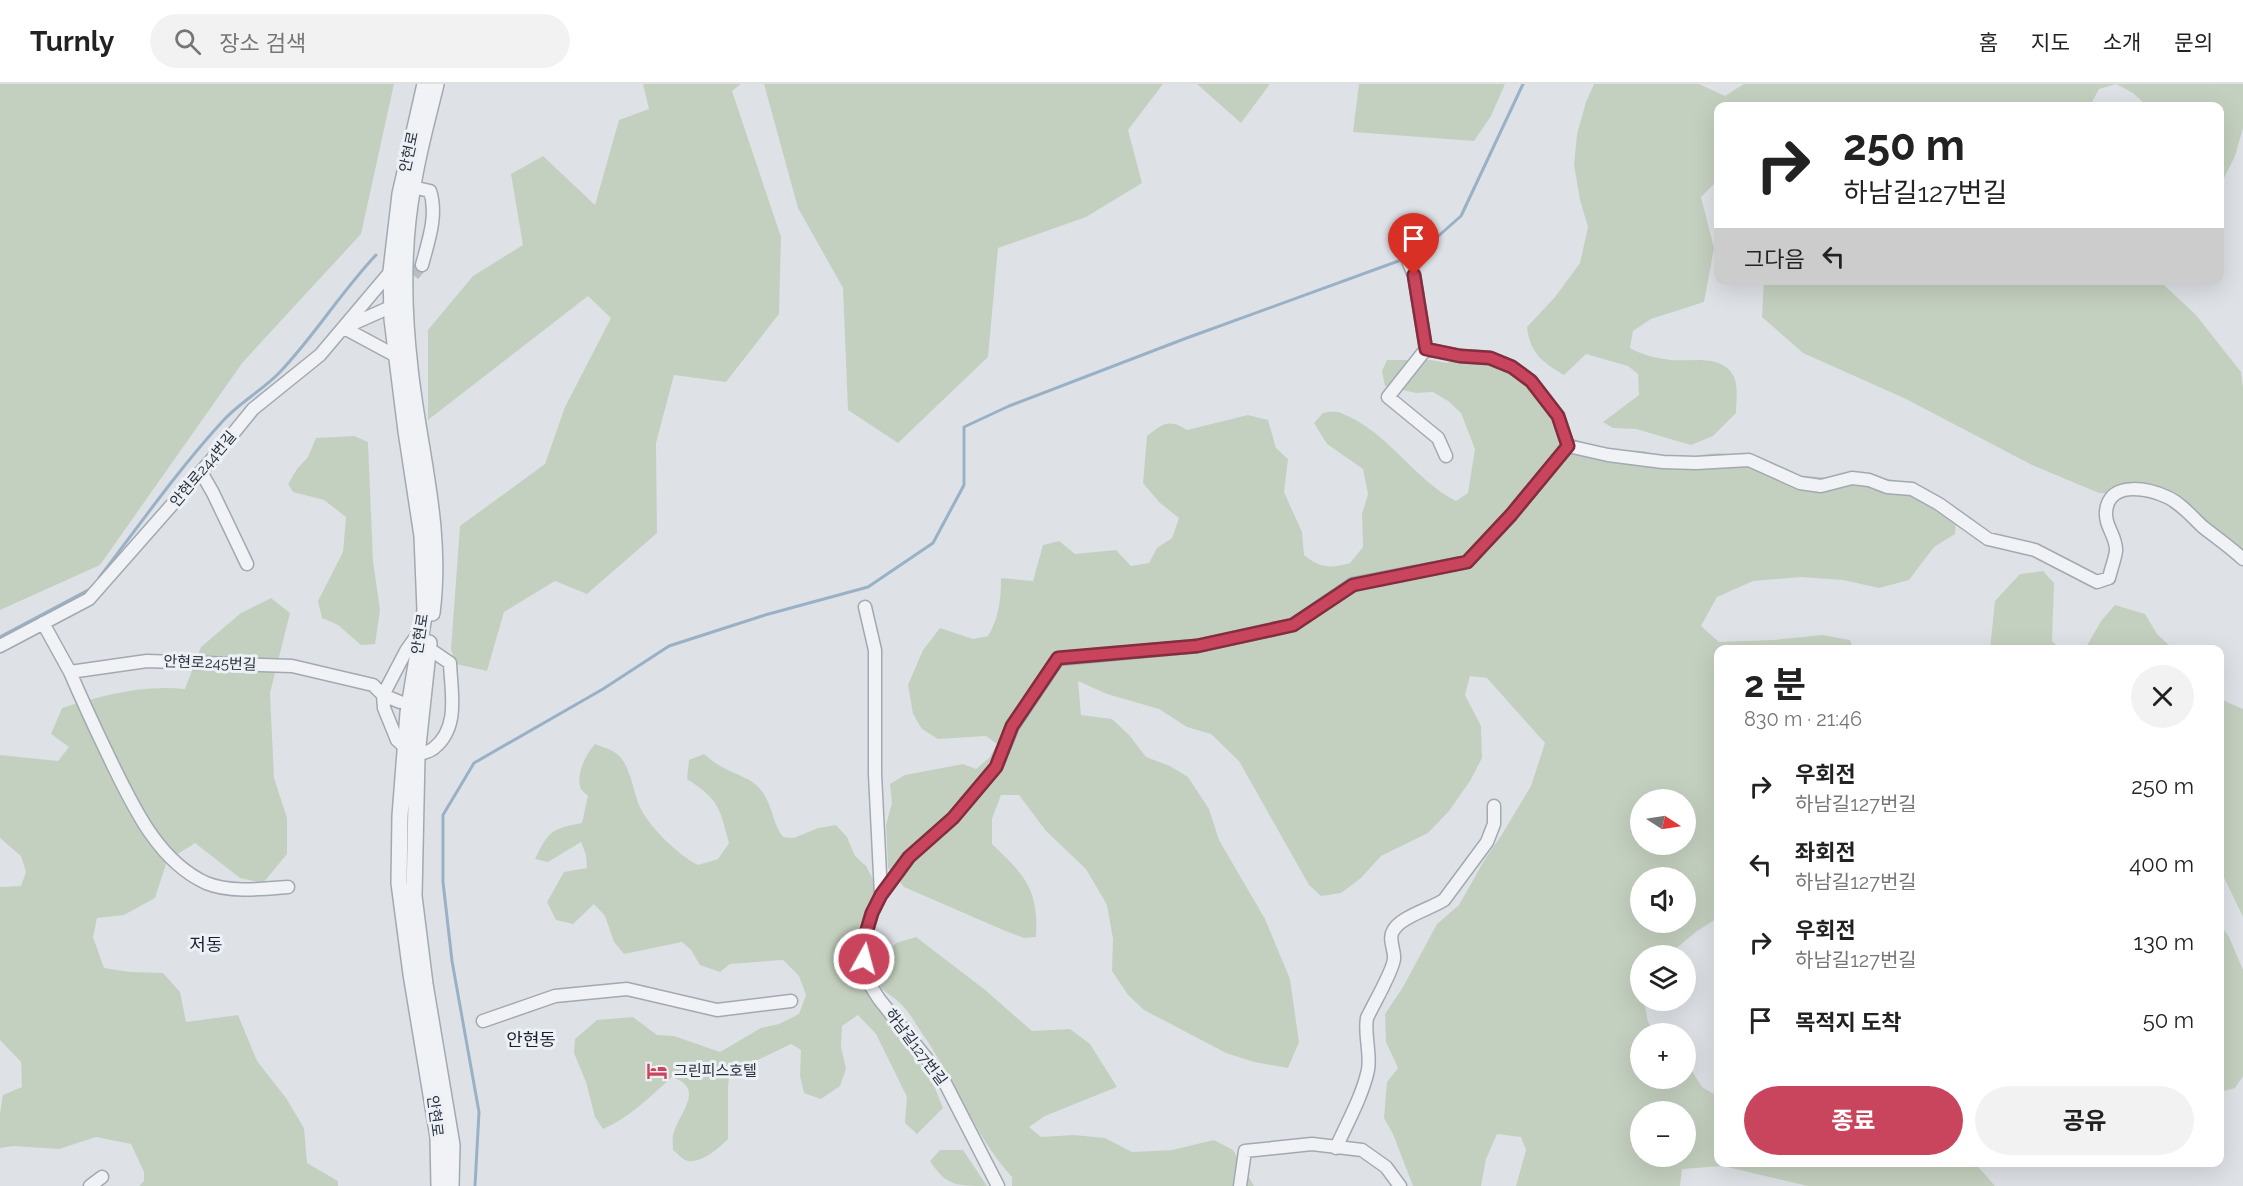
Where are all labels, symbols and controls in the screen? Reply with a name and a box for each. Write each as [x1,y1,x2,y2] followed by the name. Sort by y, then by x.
[150,14,570,68] search box
[30,25,114,58] text: Turnly
[171,25,204,58] icon: search
[219,30,306,56] text: 장소 검색
[1979,30,1998,55] text: 홈
[2031,30,2070,55] text: 지도
[2103,30,2141,55] text: 소개
[2174,30,2213,55] text: 문의
[1843,121,1965,170] text: 250 m
[1744,126,1822,204] icon: right
[396,130,422,174] street label: 안현로
[1843,177,2007,208] text: 하남길127번길
[1388,213,1439,275] pin
[1397,222,1430,255] icon: arrive
[1817,240,1850,273] icon: left
[1744,246,1805,272] text: 그다음
[166,428,240,510] street label: 안현로244번길
[408,612,432,656] street label: 안현로
[163,652,257,674] street label: 안현로245번길
[1744,663,1806,705] text: 2 분
[2131,665,2194,728] button: close
[1744,707,1862,731] text: 830 m · 21:46
[1795,761,1856,787] text: 우회전
[1744,770,1777,803] icon: right
[2131,773,2194,799] text: 250 m
[1630,789,1696,855] north arrow
[1630,789,1696,1167] map controls
[1795,792,1917,816] text: 하남길127번길
[1795,839,1856,865] text: 좌회전
[1744,848,1777,881] icon: left
[2129,851,2194,877] text: 400 m
[1630,867,1696,933] button: sound
[1795,870,1917,894] text: 하남길127번길
[1795,917,1856,943] text: 우회전
[1744,926,1777,959] icon: right
[832,927,896,991] position arrow
[2134,929,2194,955] text: 130 m
[189,934,223,955] district label: 저동
[1630,945,1696,1011] button: layers
[1795,948,1917,972] text: 하남길127번길
[1744,1004,1777,1037] icon: arrive
[881,1005,951,1089] street label: 하남길127번길
[2143,1007,2194,1033] text: 50 m
[1795,1009,1901,1035] text: 목적지 도착
[1630,1023,1696,1089] button: +
[506,1029,556,1050] district label: 안현동
[645,1059,669,1083] hotel icon: 그린피스호텔
[674,1062,757,1080] place label: 그린피스호텔
[1744,1086,1963,1155] button: 종료
[1975,1086,2194,1155] button: 공유
[424,1094,446,1138] street label: 안현로
[1630,1101,1696,1167] button: −

